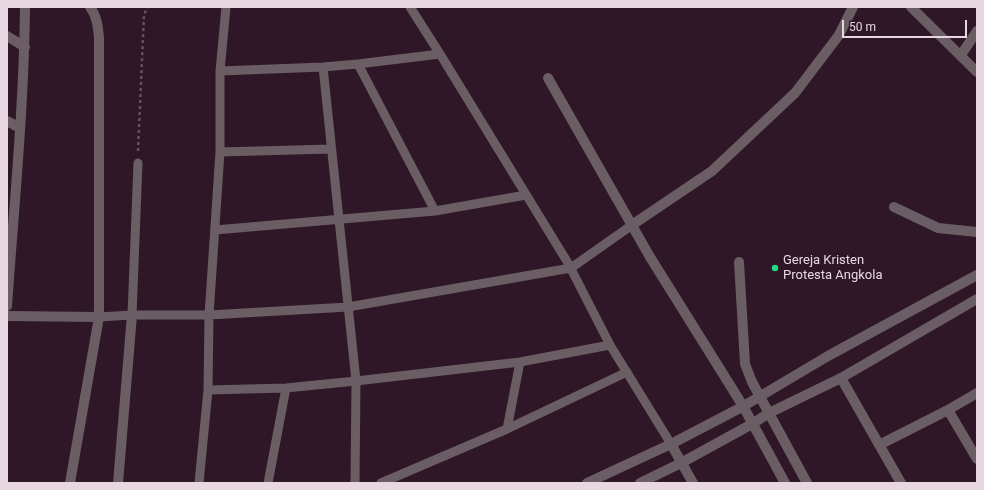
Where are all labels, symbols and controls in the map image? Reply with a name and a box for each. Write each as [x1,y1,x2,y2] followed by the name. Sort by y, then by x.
[844,12,969,38] scale bar
[849,20,876,34] text: 50 m
[783,253,882,284] place label: Gereja Kristen Protesta Angkola
[770,263,780,273] marker: Gereja Kristen Protesta Angkola

